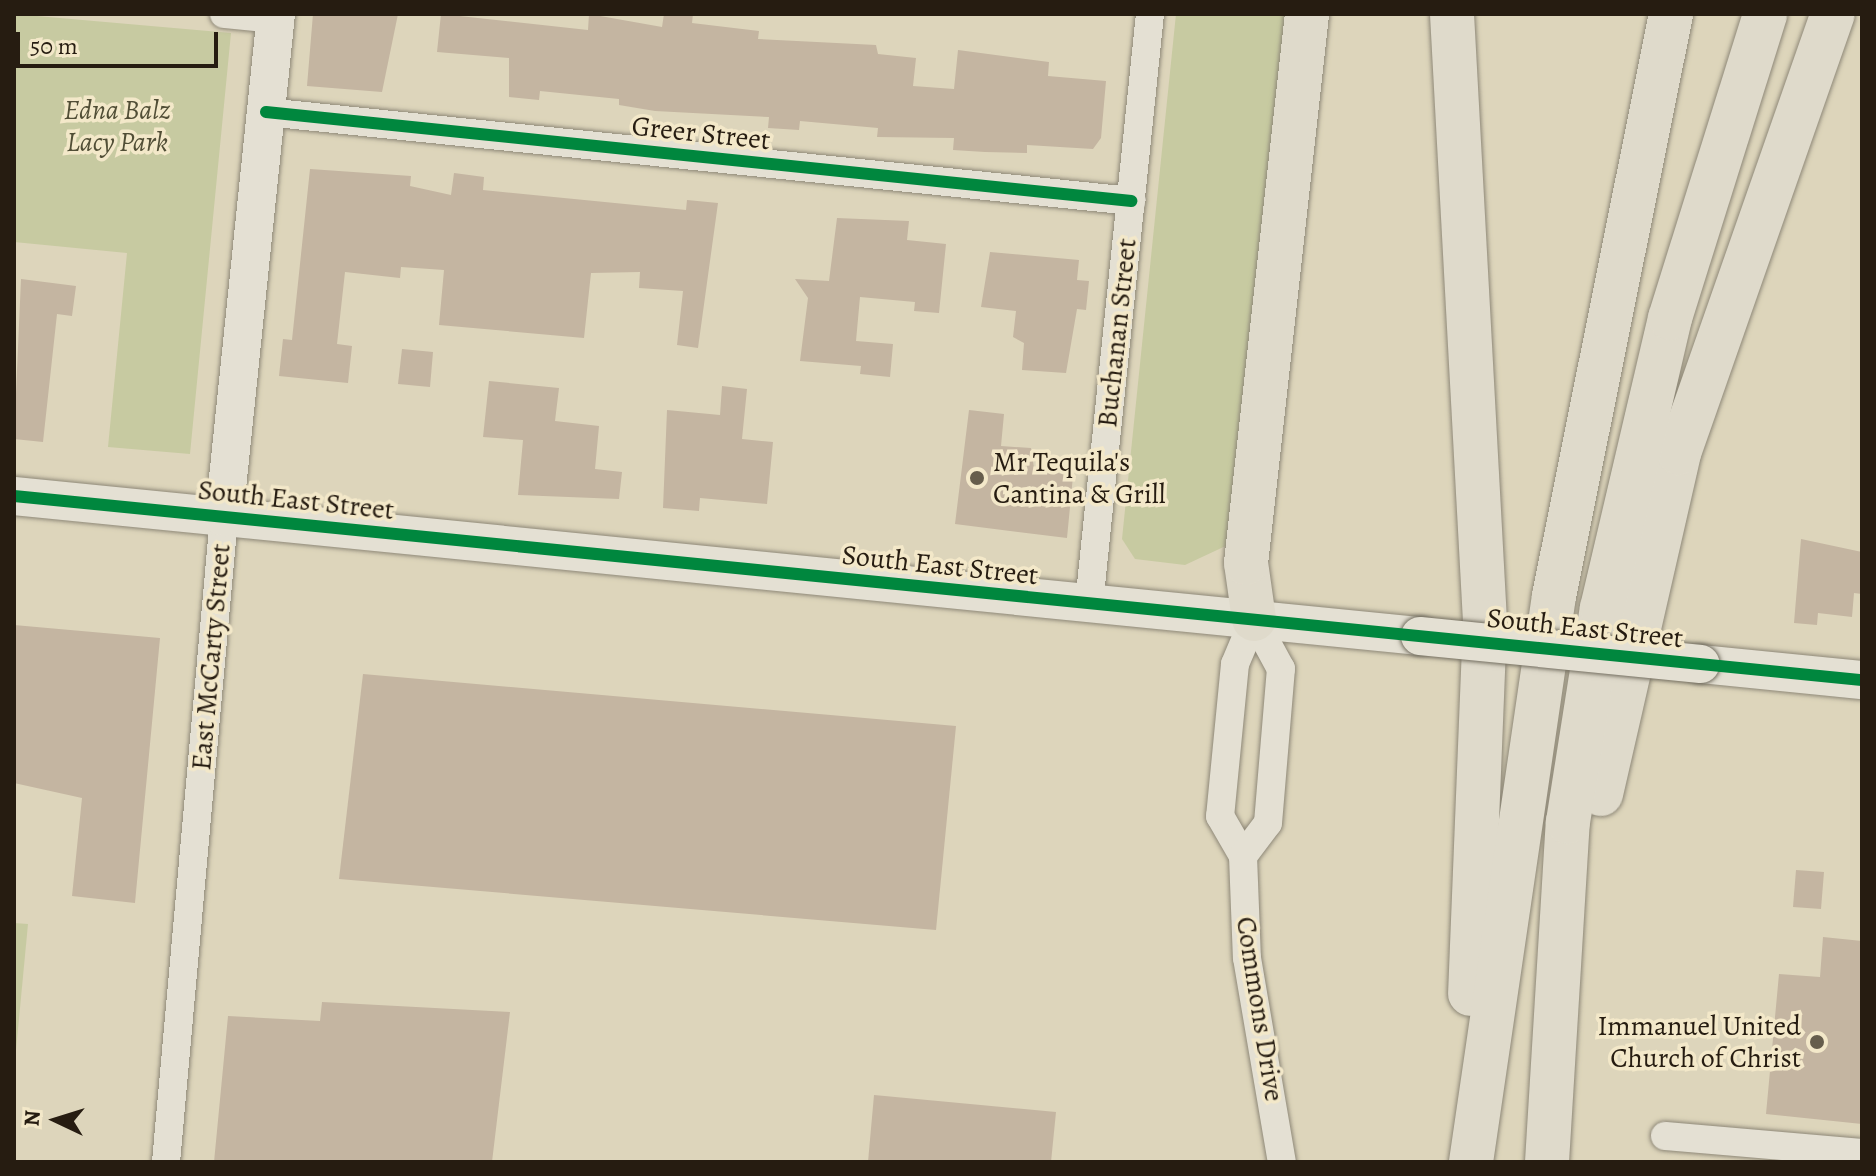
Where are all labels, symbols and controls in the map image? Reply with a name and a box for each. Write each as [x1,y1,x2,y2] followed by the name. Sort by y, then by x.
[20,16,222,66] scale bar
[30,30,78,62] text: 50 m
[64,93,170,159] park label: Edna Balz Lacy Park
[630,109,772,157] street label: Greer Street
[1090,237,1144,429] street label: Buchanan Street
[993,445,1166,511] place label: Mr Tequila's Cantina & Grill
[968,469,986,487] marker: Mr Tequila's Cantina & Grill
[196,473,396,527] street label: South East Street
[840,538,1040,592] street label: South East Street
[184,542,238,772] street label: East McCarty Street
[1485,601,1685,655] street label: South East Street
[1229,914,1291,1104] street label: Commons Drive
[1598,1009,1801,1075] place label: Immanuel United Church of Christ
[1808,1033,1826,1051] marker: Immanuel United Church of Christ
[16,1080,96,1160] north arrow
[17,1109,48,1127] text: N

